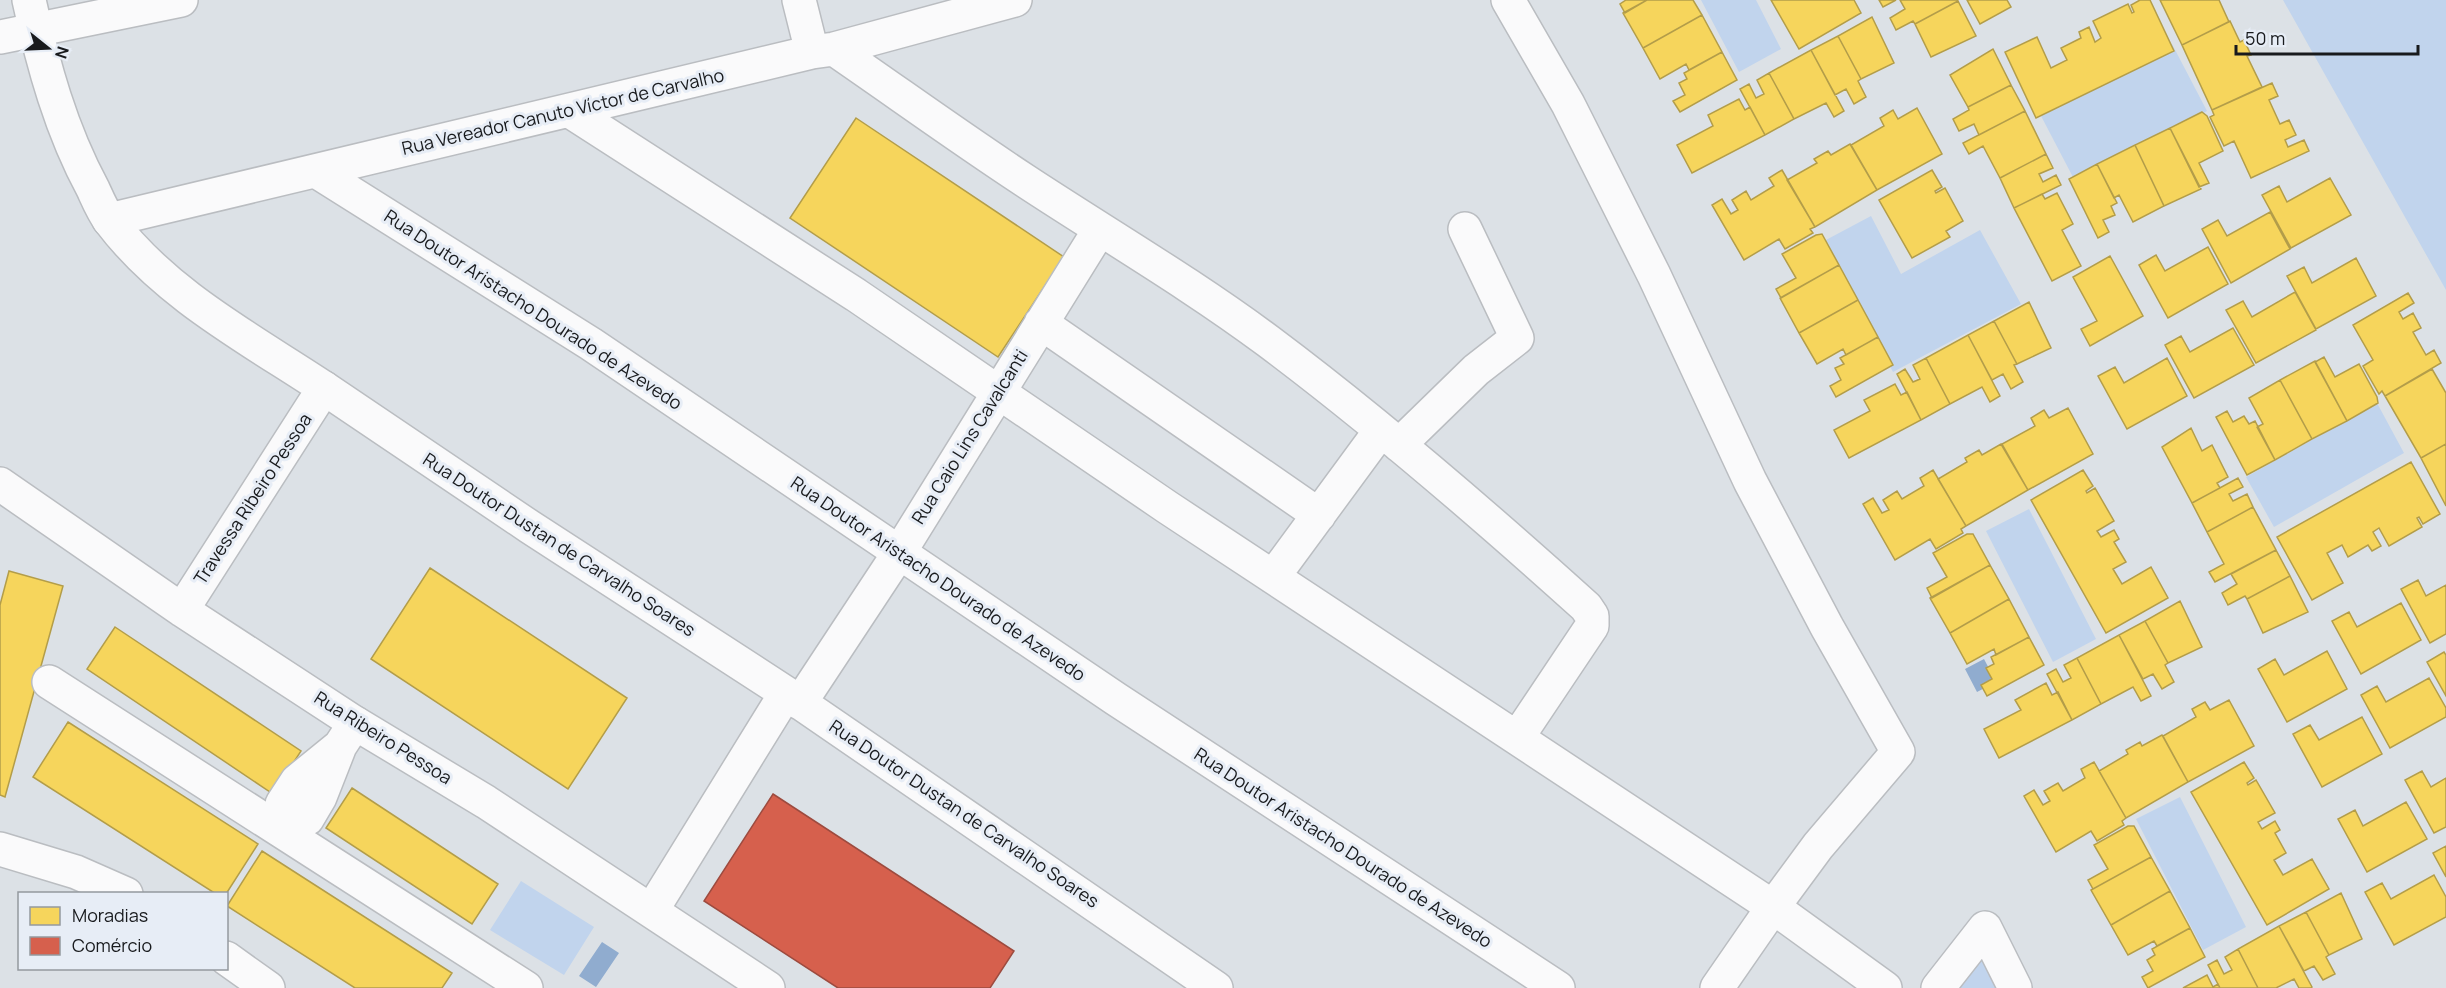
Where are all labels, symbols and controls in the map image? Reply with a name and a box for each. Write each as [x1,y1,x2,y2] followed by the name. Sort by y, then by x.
[18,18,78,78] north arrow
[2236,18,2418,56] scale bar
[2245,26,2285,50] text: 50 m
[50,44,75,62] text: N
[399,62,726,160] street label: Rua Vereador Canuto Víctor de Carvalho
[380,204,687,415] street label: Rua Doutor Aristacho Dourado de Azevedo
[906,345,1033,528] street label: Rua Caio Lins Cavalcanti
[188,408,317,589] street label: Travessa Ribeiro Pessoa
[419,447,700,641] street label: Rua Doutor Dustan de Carvalho Soares
[787,470,1091,686] street label: Rua Doutor Aristacho Dourado de Azevedo
[310,685,457,789] street label: Rua Ribeiro Pessoa
[825,714,1104,913] street label: Rua Doutor Dustan de Carvalho Soares
[1190,742,1497,953] street label: Rua Doutor Aristacho Dourado de Azevedo
[18,892,228,970] legend
[72,903,148,927] text: Moradias
[72,933,152,957] text: Comércio

